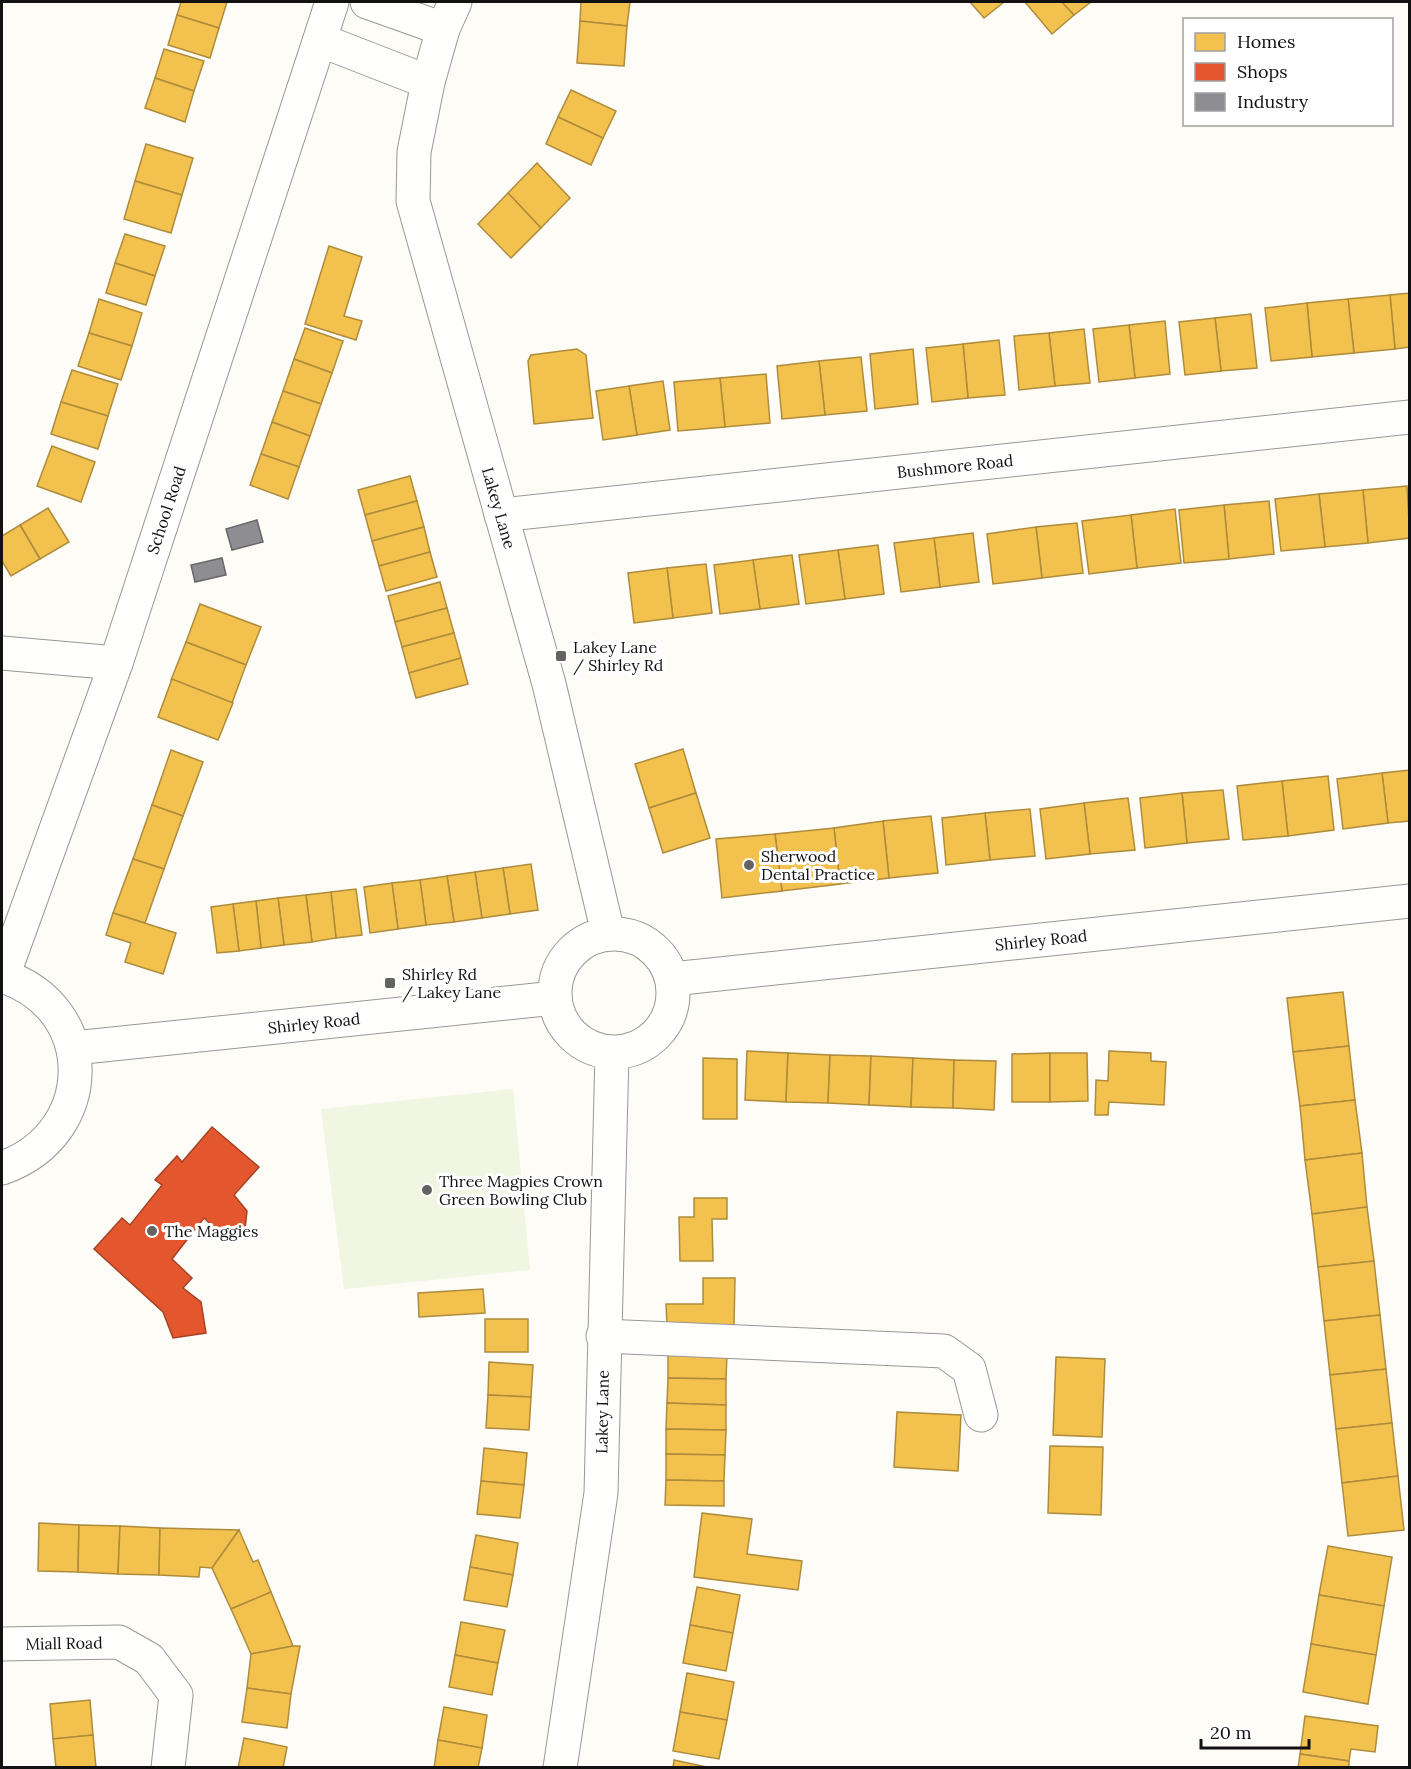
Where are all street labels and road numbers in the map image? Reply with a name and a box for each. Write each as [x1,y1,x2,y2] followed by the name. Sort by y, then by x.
[896,450,1015,482] street label: Bushmore Road
[142,463,190,557] street label: School Road
[478,465,520,551] street label: Lakey Lane
[994,925,1089,955] street label: Shirley Road
[267,1008,362,1038] street label: Shirley Road
[591,1370,613,1454] street label: Lakey Lane
[25,1632,103,1654] street label: Miall Road

